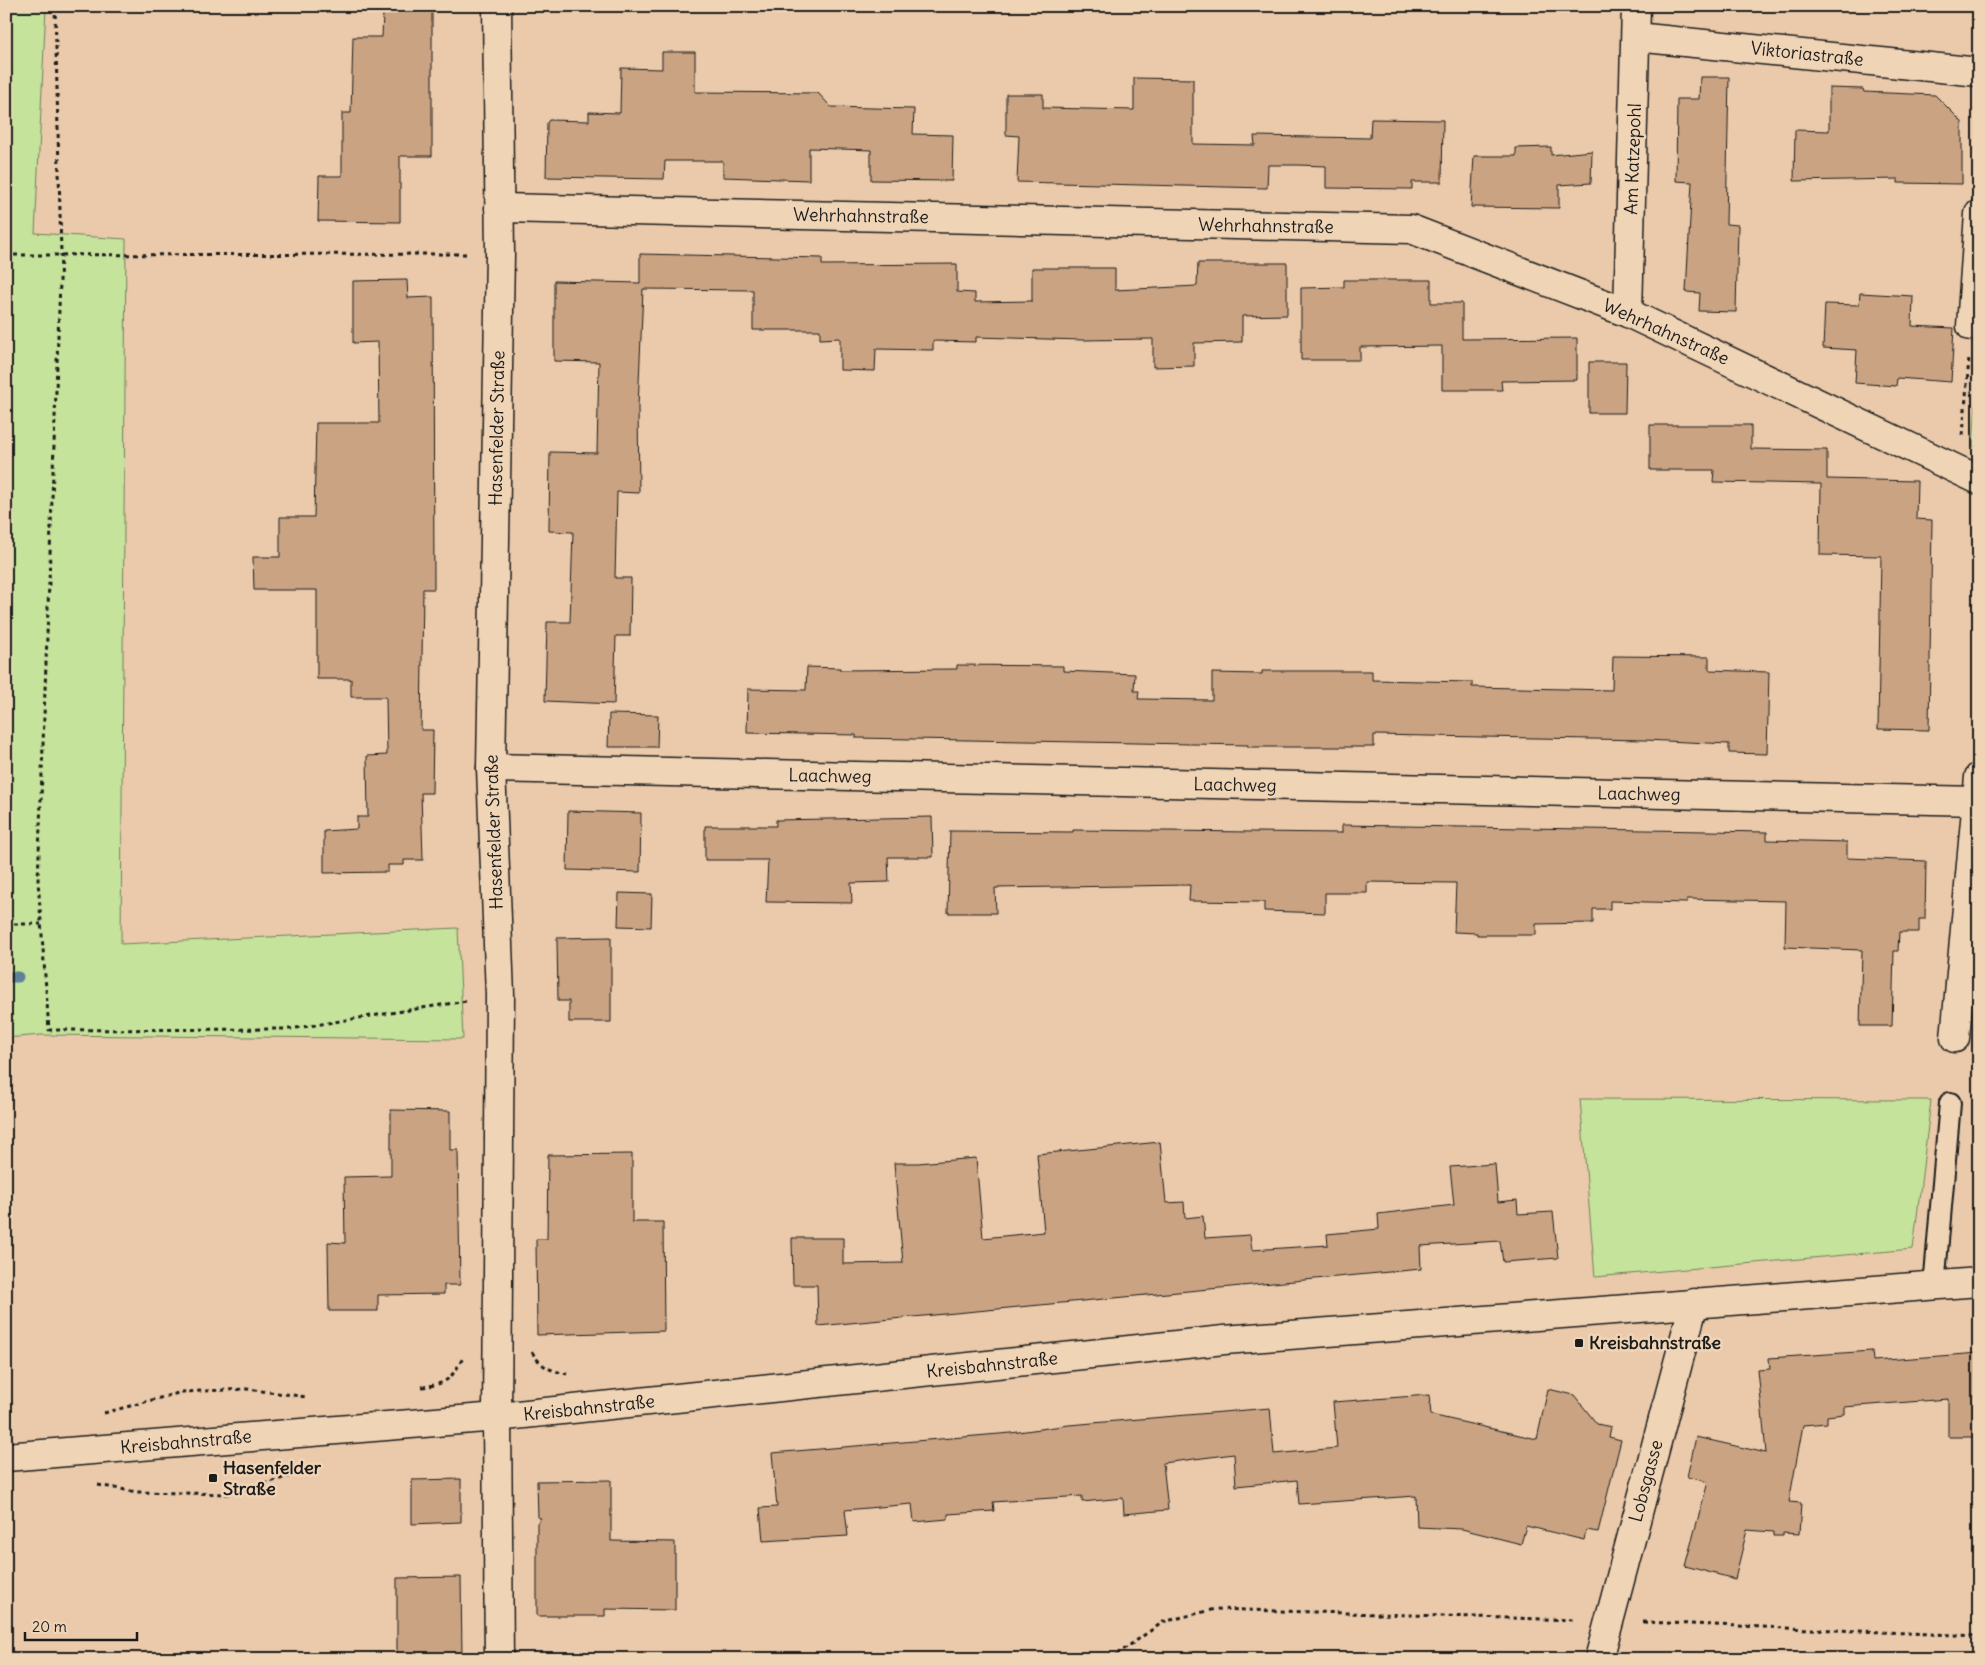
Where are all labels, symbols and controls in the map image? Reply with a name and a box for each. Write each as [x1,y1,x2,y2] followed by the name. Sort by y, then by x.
[1749,36,1865,71] street label: Viktoriastraße
[1619,103,1646,215] street label: Am Katzepohl
[793,203,929,228] street label: Wehrhahnstraße
[1198,213,1334,238] street label: Wehrhahnstraße
[1600,293,1733,370] street label: Wehrhahnstraße
[484,350,509,506] street label: Hasenfelder Straße
[479,754,508,910] street label: Hasenfelder Straße
[788,763,872,788] street label: Laachweg
[1193,772,1277,797] street label: Laachweg
[1597,781,1681,806] street label: Laachweg
[1589,1331,1721,1354] place label: Kreisbahnstraße
[1573,1337,1585,1349] marker: Kreisbahnstraße
[925,1346,1059,1383] street label: Kreisbahnstraße
[522,1389,656,1426] street label: Kreisbahnstraße
[119,1424,253,1459] street label: Kreisbahnstraße
[1624,1437,1668,1525] street label: Lobsgasse
[223,1456,322,1500] place label: Hasenfelder Straße
[207,1472,219,1484] marker: Hasenfelder Straße
[25,1610,138,1642] scale bar
[32,1617,67,1636] text: 20 m

